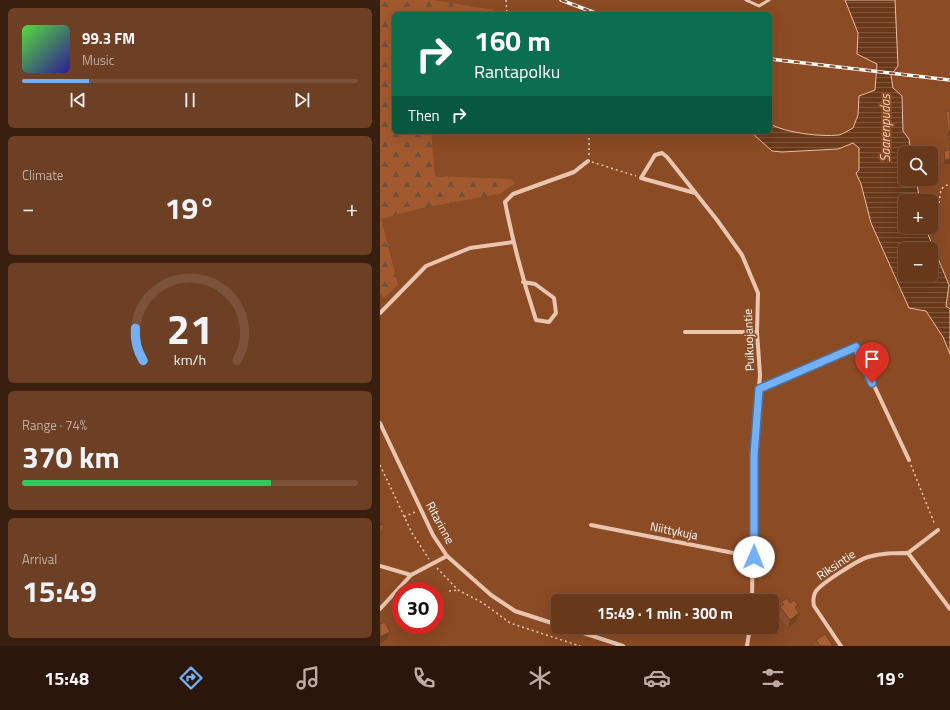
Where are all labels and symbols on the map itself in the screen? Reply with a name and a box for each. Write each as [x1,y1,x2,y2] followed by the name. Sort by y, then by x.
[875,93,895,162] water label: Saarenpudas
[738,308,759,372] street label: Puikuojantie
[855,342,889,383] pin
[421,498,460,548] street label: Ritarinne
[649,517,700,544] street label: Niittykuja
[733,536,775,578] position arrow
[812,545,859,585] street label: Riksintie
[392,582,444,634] speed limit sign: 30

